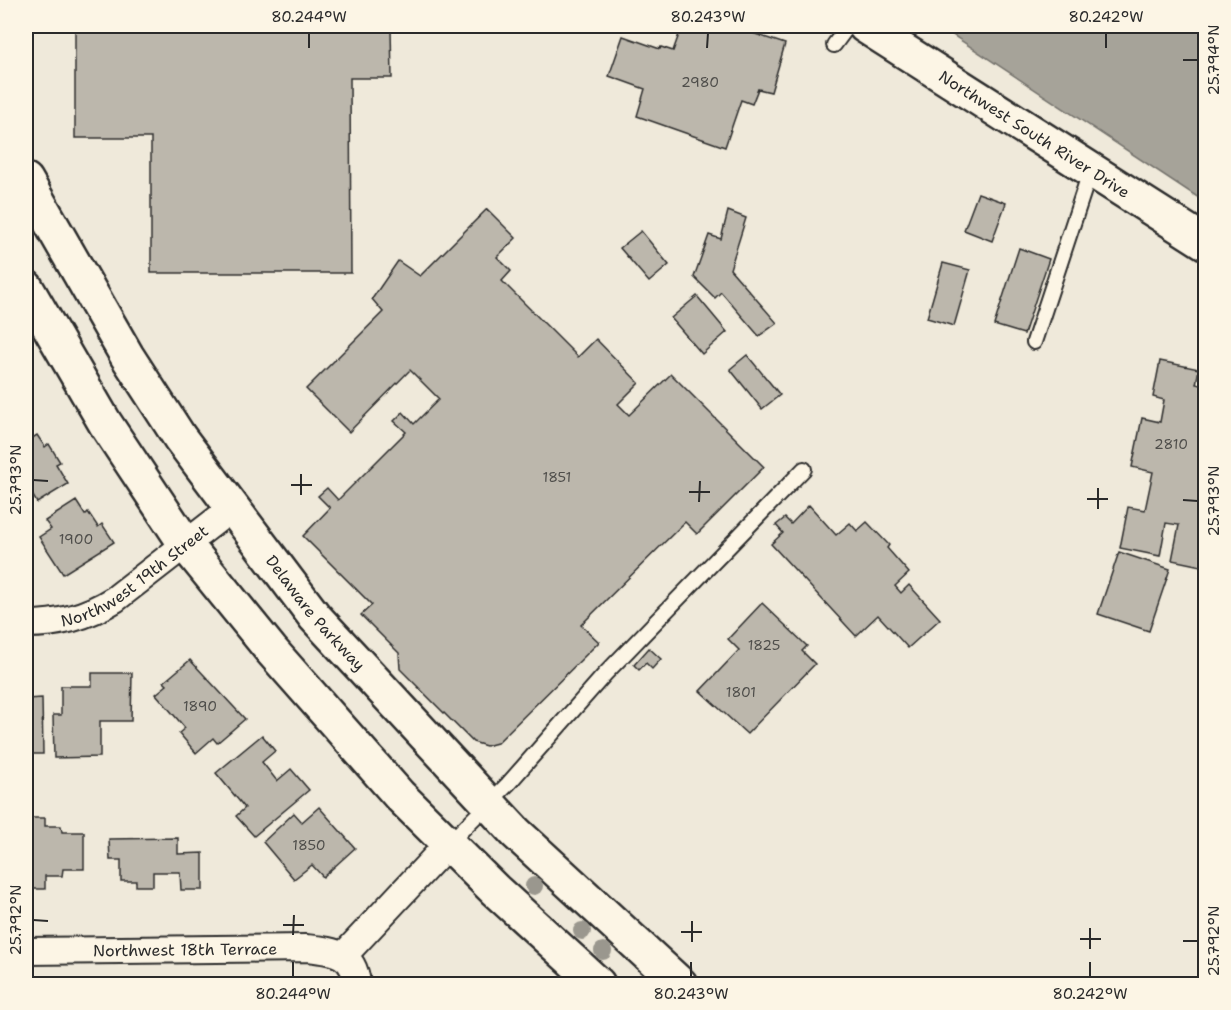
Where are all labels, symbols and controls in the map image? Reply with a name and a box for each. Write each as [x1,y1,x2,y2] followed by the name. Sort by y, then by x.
[271,7,347,27] text: 80.244°W
[670,7,746,27] text: 80.243°W
[1068,7,1144,27] text: 80.242°W
[1204,25,1224,95] text: 25.794°N
[935,66,1134,203] street label: Northwest South River Drive
[681,73,719,91] house number: 2980
[1154,435,1188,453] house number: 2810
[6,445,26,515] text: 25.793°N
[1204,466,1224,536] text: 25.793°N
[543,468,571,486] house number: 1851
[59,520,213,632] street label: Northwest 19th Street
[59,530,93,548] house number: 1900
[261,551,370,676] street label: Delaware Parkway
[748,636,780,654] house number: 1825
[726,683,756,701] house number: 1801
[183,697,217,715] house number: 1890
[292,836,326,854] house number: 1850
[6,885,26,955] text: 25.792°N
[1204,906,1224,976] text: 25.792°N
[93,938,277,961] street label: Northwest 18th Terrace
[255,984,331,1004] text: 80.244°W
[653,984,729,1004] text: 80.243°W
[1052,984,1128,1004] text: 80.242°W

